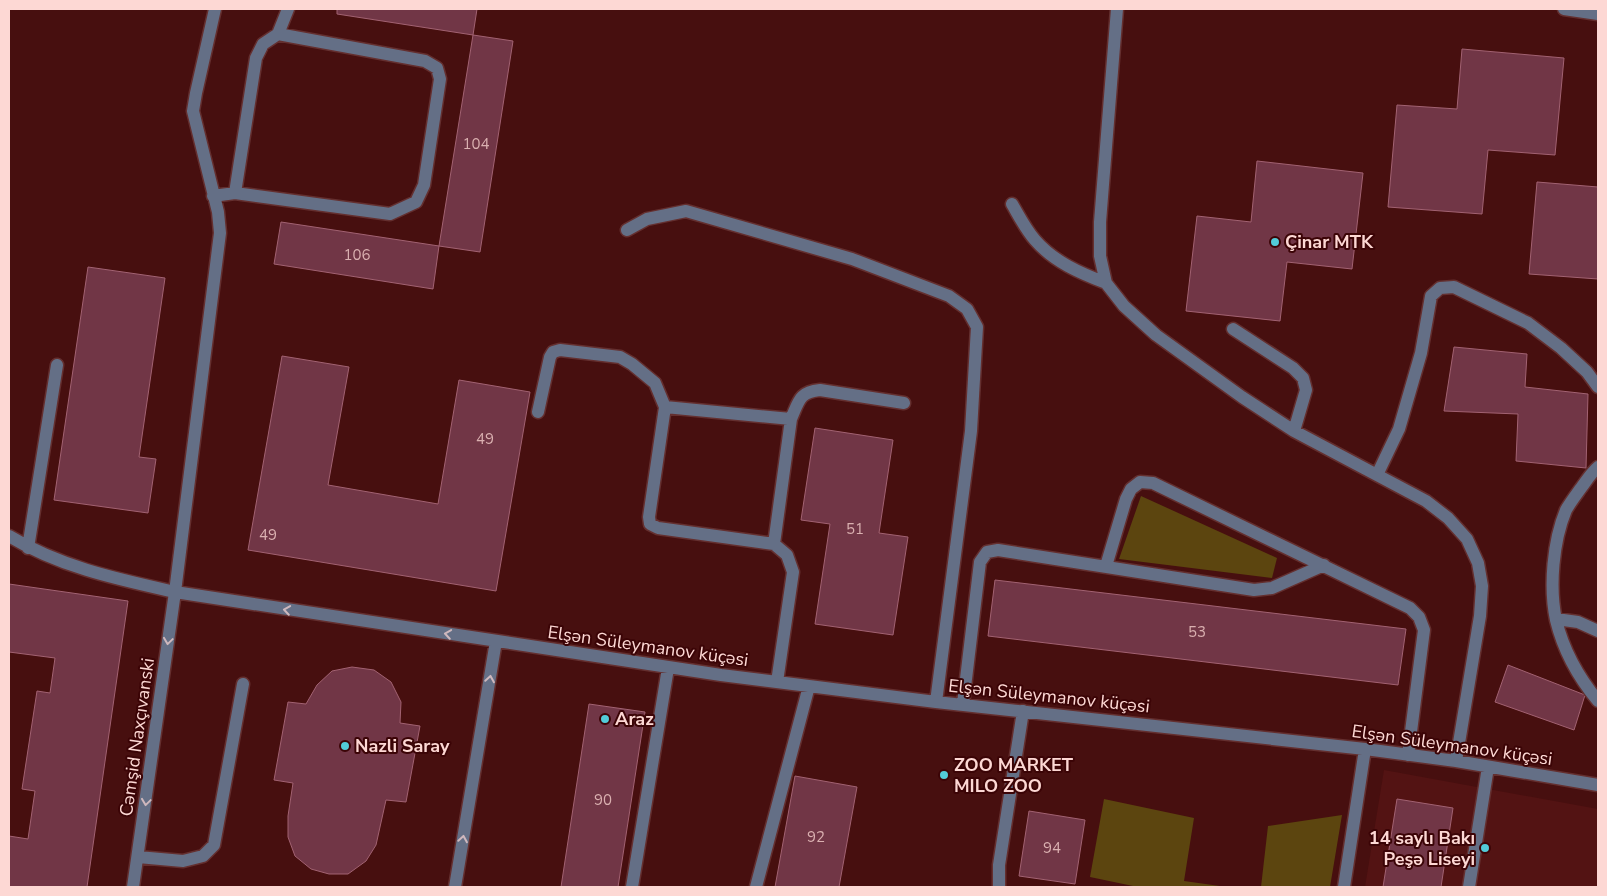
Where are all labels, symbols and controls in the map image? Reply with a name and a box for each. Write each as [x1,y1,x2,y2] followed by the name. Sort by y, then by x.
[462,134,490,154] house number: 104
[1285,230,1374,254] place label: Çinar MTK
[1269,236,1281,248] marker: Çinar MTK
[343,245,371,265] house number: 106
[476,429,494,449] house number: 49
[846,519,864,539] house number: 51
[259,525,277,545] house number: 49
[283,605,291,615] one-way arrow
[546,620,750,672] street label: Elşən Süleymanov küçəsi
[1188,622,1206,642] house number: 53
[443,629,451,640] one-way arrow
[163,637,174,645] one-way arrow
[114,656,160,818] street label: Cəmşid Naxçıvanski
[947,673,1151,719] street label: Elşən Süleymanov küçəsi
[484,674,494,683] one-way arrow
[615,707,654,731] place label: Araz
[599,713,611,725] marker: Araz
[1350,719,1554,771] street label: Elşən Süleymanov küçəsi
[355,734,450,758] place label: Nazli Saray
[339,740,351,752] marker: Nazli Saray
[954,753,1074,798] place label: ZOO MARKET MILO ZOO
[938,769,950,781] marker: ZOO MARKET MILO ZOO
[594,790,612,810] house number: 90
[141,798,152,806] one-way arrow
[1369,826,1475,871] place label: 14 saylı Bakı Peşə Liseyi
[807,827,825,847] house number: 92
[457,835,468,843] one-way arrow
[1043,838,1061,858] house number: 94
[1479,842,1491,854] marker: 14 saylı Bakı Peşə Liseyi

